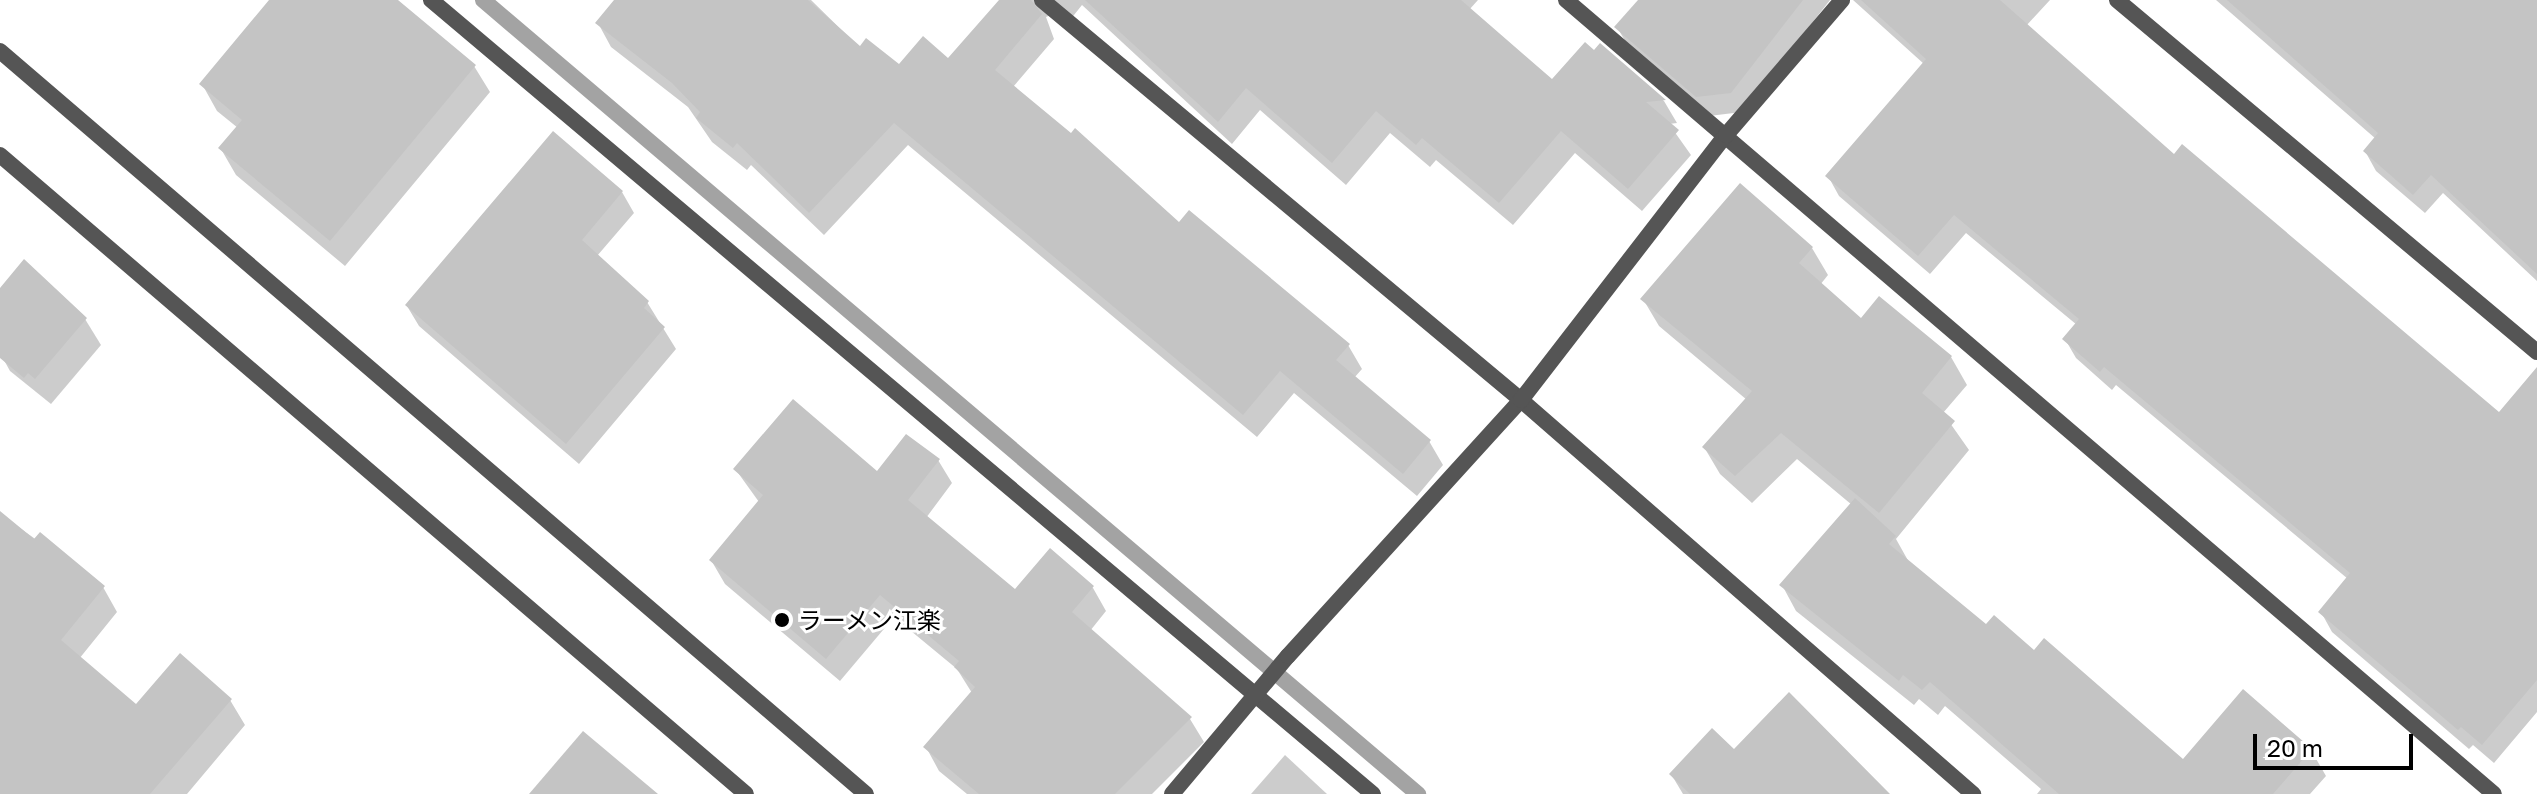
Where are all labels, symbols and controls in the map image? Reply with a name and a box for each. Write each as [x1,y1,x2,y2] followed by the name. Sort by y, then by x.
[798,606,942,634] place label: ラーメン江楽
[773,611,791,629] marker: ラーメン江楽
[2257,718,2417,768] scale bar
[2267,733,2323,762] text: 20 m

